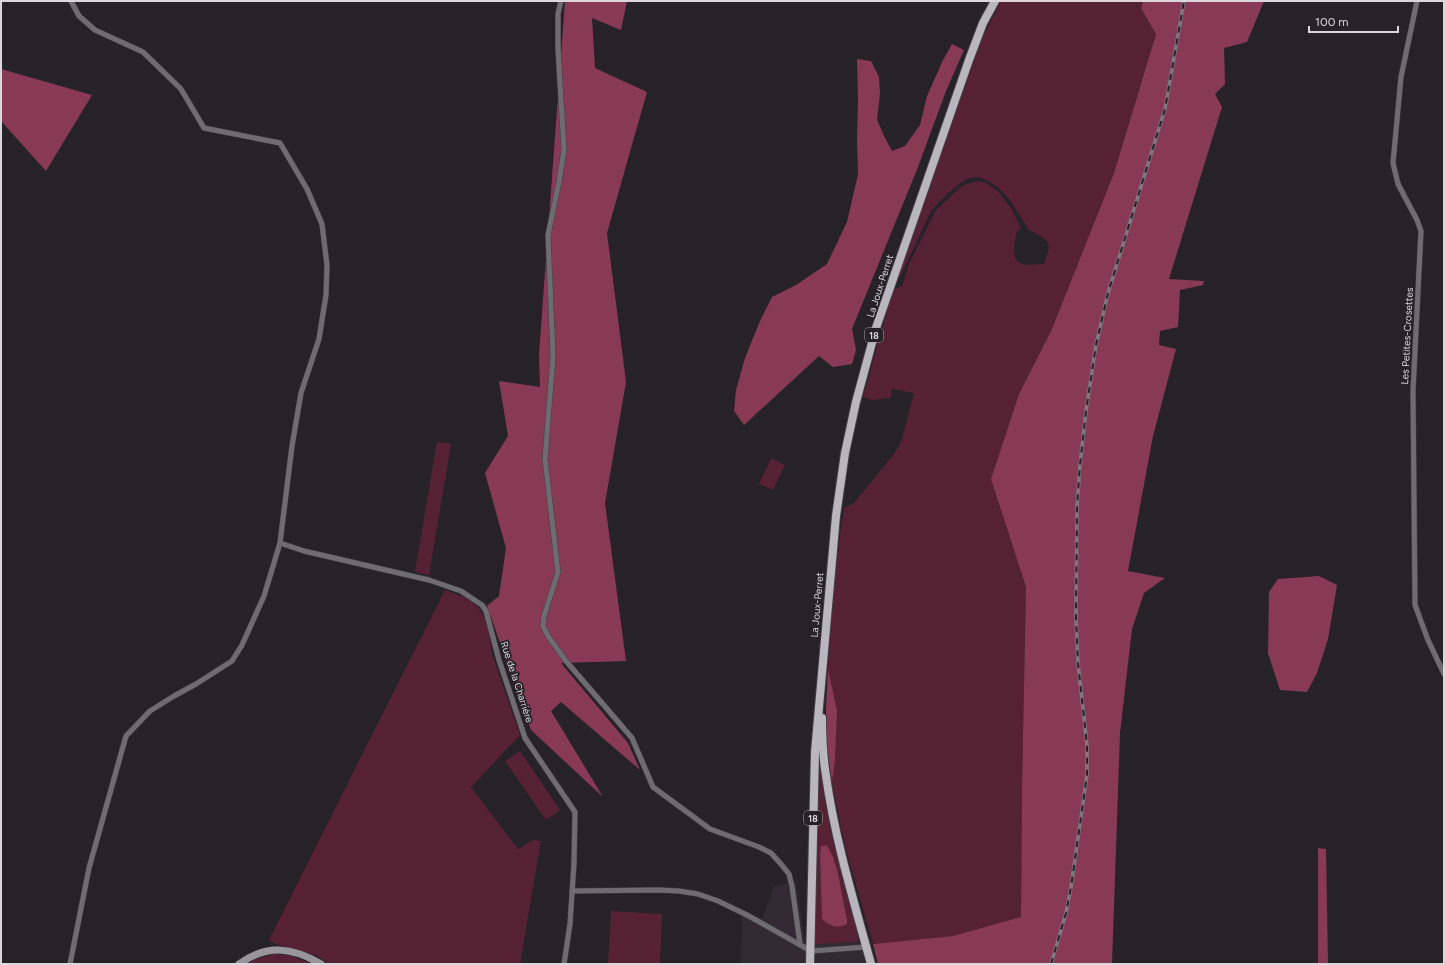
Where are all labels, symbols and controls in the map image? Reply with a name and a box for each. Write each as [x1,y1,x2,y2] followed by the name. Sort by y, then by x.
[1309,8,1398,34] scale bar
[1315,15,1349,29] text: 100 m
[864,253,896,319] street label: La Joux-Perret
[1398,287,1416,385] street label: Les Petites-Crosettes
[865,328,883,342] road number: 18
[808,572,826,638] street label: La Joux-Perret
[498,640,536,725] street label: Rue de la Charrière
[804,811,822,825] road number: 18

